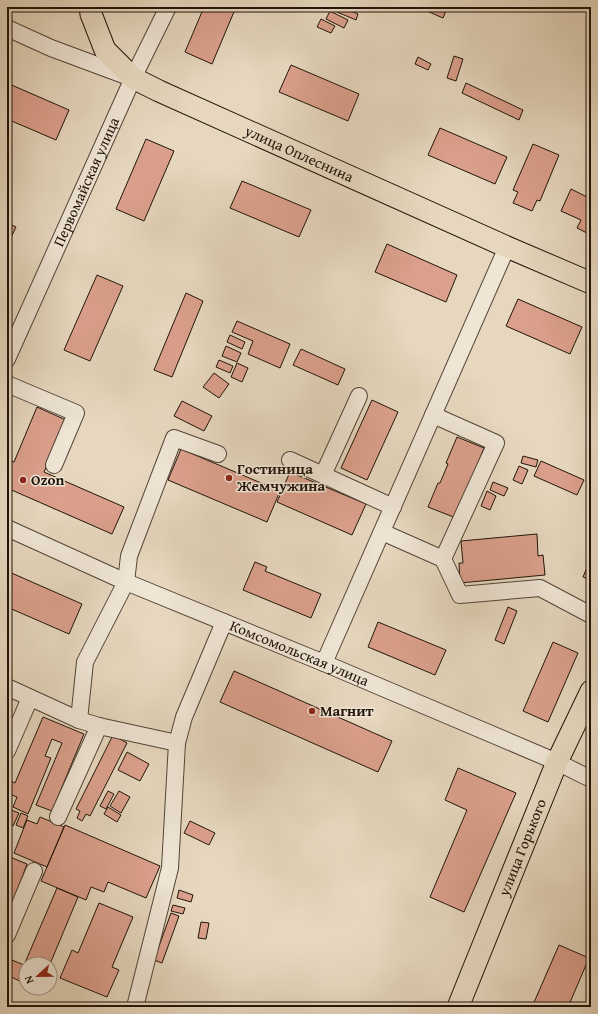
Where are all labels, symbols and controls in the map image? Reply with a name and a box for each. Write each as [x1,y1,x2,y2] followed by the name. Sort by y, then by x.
[48,113,124,250] street label: Первомайская улица
[241,119,358,187] street label: улица Оплеснина
[236,458,326,496] place label: Гостиница Жемчужина
[31,469,65,490] place label: Ozon
[224,473,234,483] marker: Гостиница Жемчужина
[18,475,28,485] marker: Ozon
[227,615,373,691] street label: Комсомольская улица
[320,700,375,721] place label: Магнит
[307,706,317,716] marker: Магнит
[492,795,551,900] street label: улица Горького
[18,956,58,996] north arrow
[20,973,38,986] text: N

